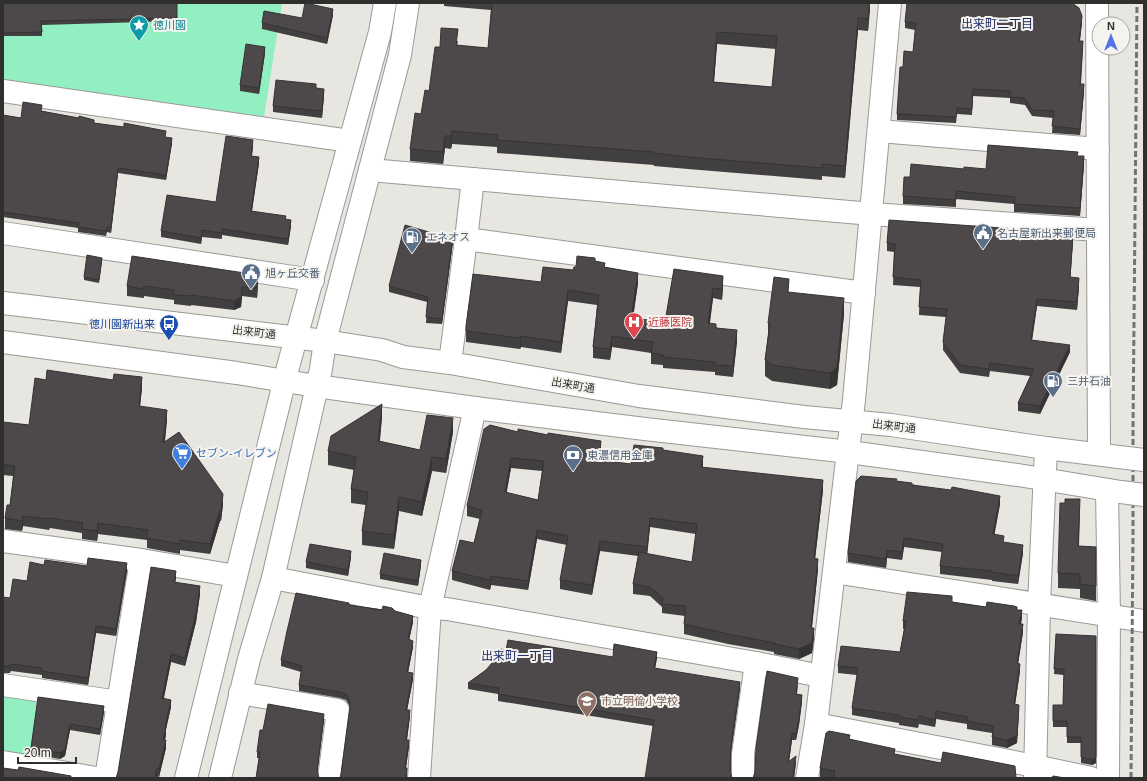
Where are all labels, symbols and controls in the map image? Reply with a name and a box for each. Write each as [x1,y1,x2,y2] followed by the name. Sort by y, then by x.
[128,14,150,42] place icon: 徳川園
[1091,16,1131,56] north arrow
[961,17,1033,31] district label: 出来町二丁目
[153,19,186,31] place label: 徳川園
[1107,20,1115,32] text: N
[972,222,994,250] public building icon: 名古屋新出来郵便局
[401,226,423,254] fuel station icon: エネオス
[997,227,1096,239] place label: 名古屋新出来郵便局
[426,231,470,243] place label: エネオス
[240,262,262,290] public building icon: 旭ヶ丘交番
[265,267,320,279] place label: 旭ヶ丘交番
[623,311,645,339] hospital icon: 近藤医院
[158,313,180,341] bus stop icon: 徳川園新出来
[648,316,692,328] place label: 近藤医院
[89,318,155,330] place label: 徳川園新出来
[231,323,277,341] street label: 出来町通
[1042,370,1064,398] fuel station icon: 三井石油
[550,375,596,395] street label: 出来町通
[1067,375,1111,387] place label: 三井石油
[871,417,917,435] street label: 出来町通
[171,442,193,470] supermarket icon: セブン-イレブン
[562,444,584,472] bank icon: 東濃信用金庫
[196,447,277,459] place label: セブン-イレブン
[587,449,653,461] place label: 東濃信用金庫
[481,649,553,663] district label: 出来町一丁目
[576,690,598,718] school or university icon: 市立明倫小学校
[601,695,678,707] place label: 市立明倫小学校
[18,739,76,765] scale bar
[24,746,51,760] text: 20 m

